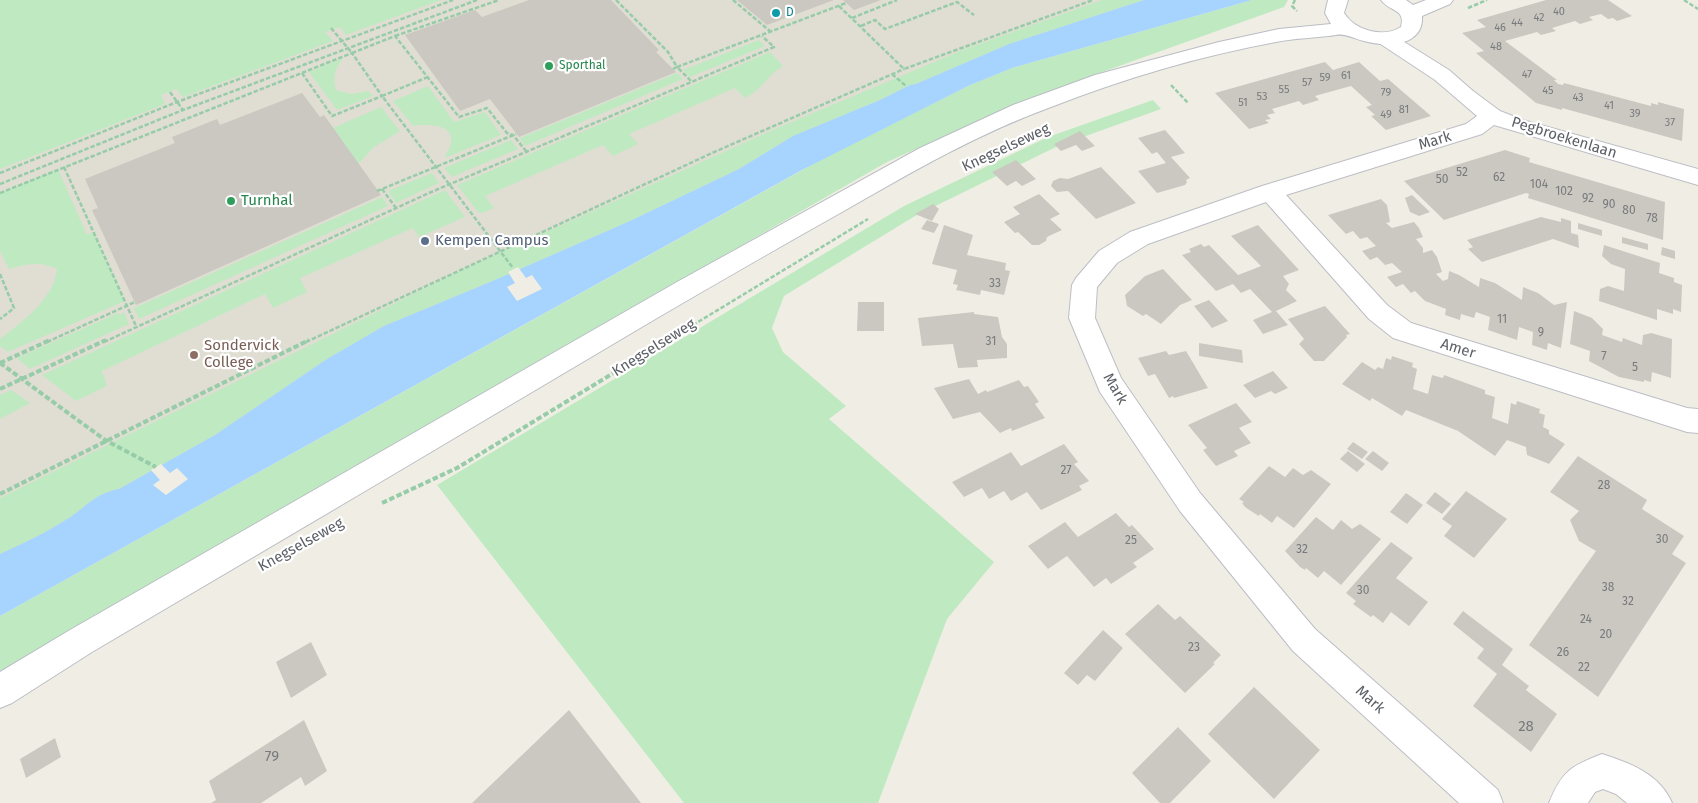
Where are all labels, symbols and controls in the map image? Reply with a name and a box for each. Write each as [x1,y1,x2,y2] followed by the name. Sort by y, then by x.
[1553,5,1565,19] house number: 40
[786,6,794,20] place label: D
[770,7,782,19] marker: D
[1533,11,1545,25] house number: 42
[1511,16,1523,30] house number: 44
[1494,21,1506,35] house number: 46
[1490,40,1502,54] house number: 48
[559,59,606,73] place label: Sporthal
[543,60,555,72] marker: Sporthal
[1522,68,1532,82] house number: 47
[1341,69,1351,83] house number: 61
[1319,71,1331,85] house number: 59
[1302,76,1312,90] house number: 57
[1279,83,1289,97] house number: 55
[1542,84,1554,98] house number: 45
[1381,86,1391,100] house number: 79
[1257,90,1267,104] house number: 53
[1572,91,1584,105] house number: 43
[1238,96,1248,110] house number: 51
[1604,99,1614,113] house number: 41
[1399,103,1409,117] house number: 81
[1629,107,1641,121] house number: 39
[1380,108,1392,122] house number: 49
[1509,113,1619,163] street label: Pegbroekenlaan
[1665,116,1675,130] house number: 37
[959,120,1053,176] street label: Knegselseweg
[1416,128,1454,154] street label: Mark
[1456,166,1468,180] house number: 52
[1493,171,1505,185] house number: 62
[1436,173,1448,187] house number: 50
[1530,178,1548,192] house number: 104
[1555,185,1573,199] house number: 102
[241,192,293,210] place label: Turnhal
[1582,192,1594,206] house number: 92
[225,195,237,207] marker: Turnhal
[1603,198,1615,212] house number: 90
[1622,204,1636,218] house number: 80
[1646,212,1658,226] house number: 78
[435,232,548,250] place label: Kempen Campus
[419,235,431,247] marker: Kempen Campus
[989,277,1001,291] house number: 33
[1497,313,1507,327] house number: 11
[609,315,699,381] street label: Knegselseweg
[1538,326,1544,340] house number: 9
[986,335,996,349] house number: 31
[1438,335,1478,363] street label: Amer
[204,337,279,372] place label: Sondervick College
[188,349,200,361] marker: Sondervick College
[1601,350,1607,364] house number: 7
[1632,361,1638,375] house number: 5
[1099,370,1131,408] street label: Mark
[1060,464,1072,478] house number: 27
[1598,479,1610,493] house number: 28
[255,514,347,576] street label: Knegselseweg
[1656,533,1668,547] house number: 30
[1125,534,1137,548] house number: 25
[1296,543,1308,557] house number: 32
[1602,581,1614,595] house number: 38
[1357,584,1369,598] house number: 30
[1622,595,1634,609] house number: 32
[1580,613,1592,627] house number: 24
[1600,628,1612,642] house number: 20
[1188,641,1200,655] house number: 23
[1557,646,1569,660] house number: 26
[1578,661,1590,675] house number: 22
[1352,682,1388,718] street label: Mark
[1518,718,1534,736] house number: 28
[265,748,279,766] house number: 79

